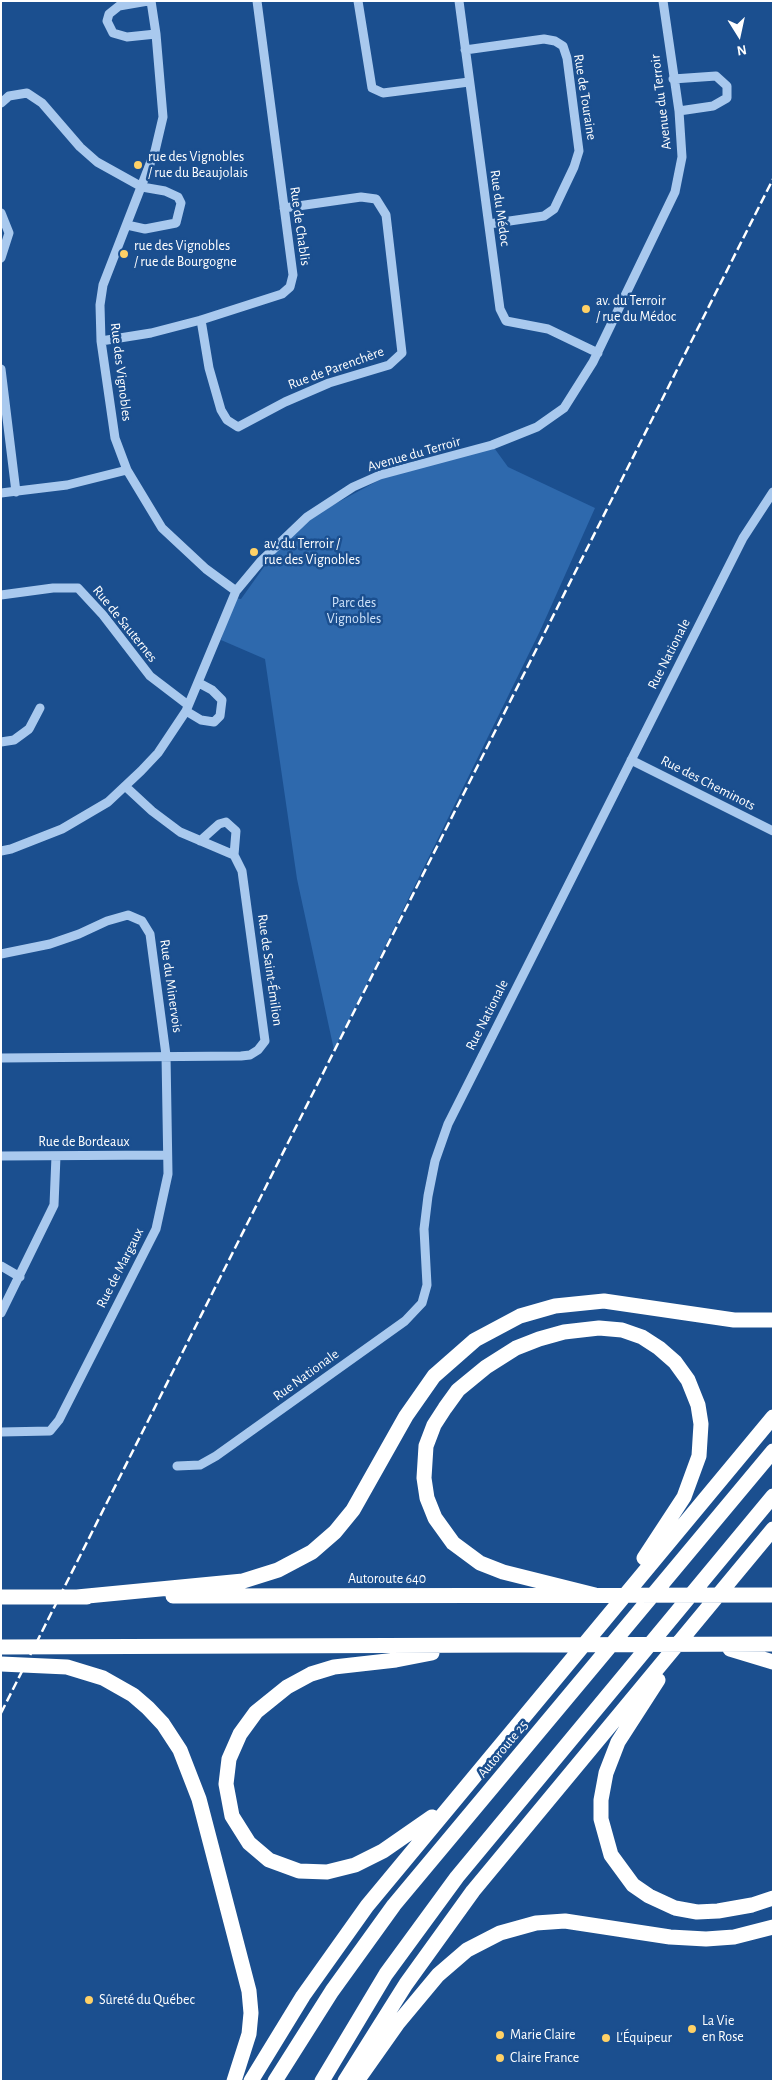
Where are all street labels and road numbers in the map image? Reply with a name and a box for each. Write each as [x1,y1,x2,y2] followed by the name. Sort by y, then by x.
[570,53,600,141] street label: Rue de Touraine
[647,53,675,151] street label: Avenue du Terroir
[486,169,514,247] street label: Rue du Médoc
[286,185,314,267] street label: Rue de Chablis
[107,322,135,422] street label: Rue des Vignobles
[286,343,386,393] street label: Rue de Parenchère
[366,433,462,475] street label: Avenue du Terroir
[89,582,161,666] street label: Rue de Sauternes
[644,616,694,692] street label: Rue Nationale
[658,752,758,814] street label: Rue des Cheminots
[254,913,286,1027] street label: Rue de Saint-Émilion
[156,938,186,1034] street label: Rue du Minervois
[462,977,512,1053] street label: Rue Nationale
[38,1134,130,1150] street label: Rue de Bordeaux
[93,1225,147,1311] street label: Rue de Margaux
[270,1345,342,1405] street label: Rue Nationale
[348,1571,426,1587] street label: Autoroute 640
[474,1717,532,1781] street label: Autoroute 25

